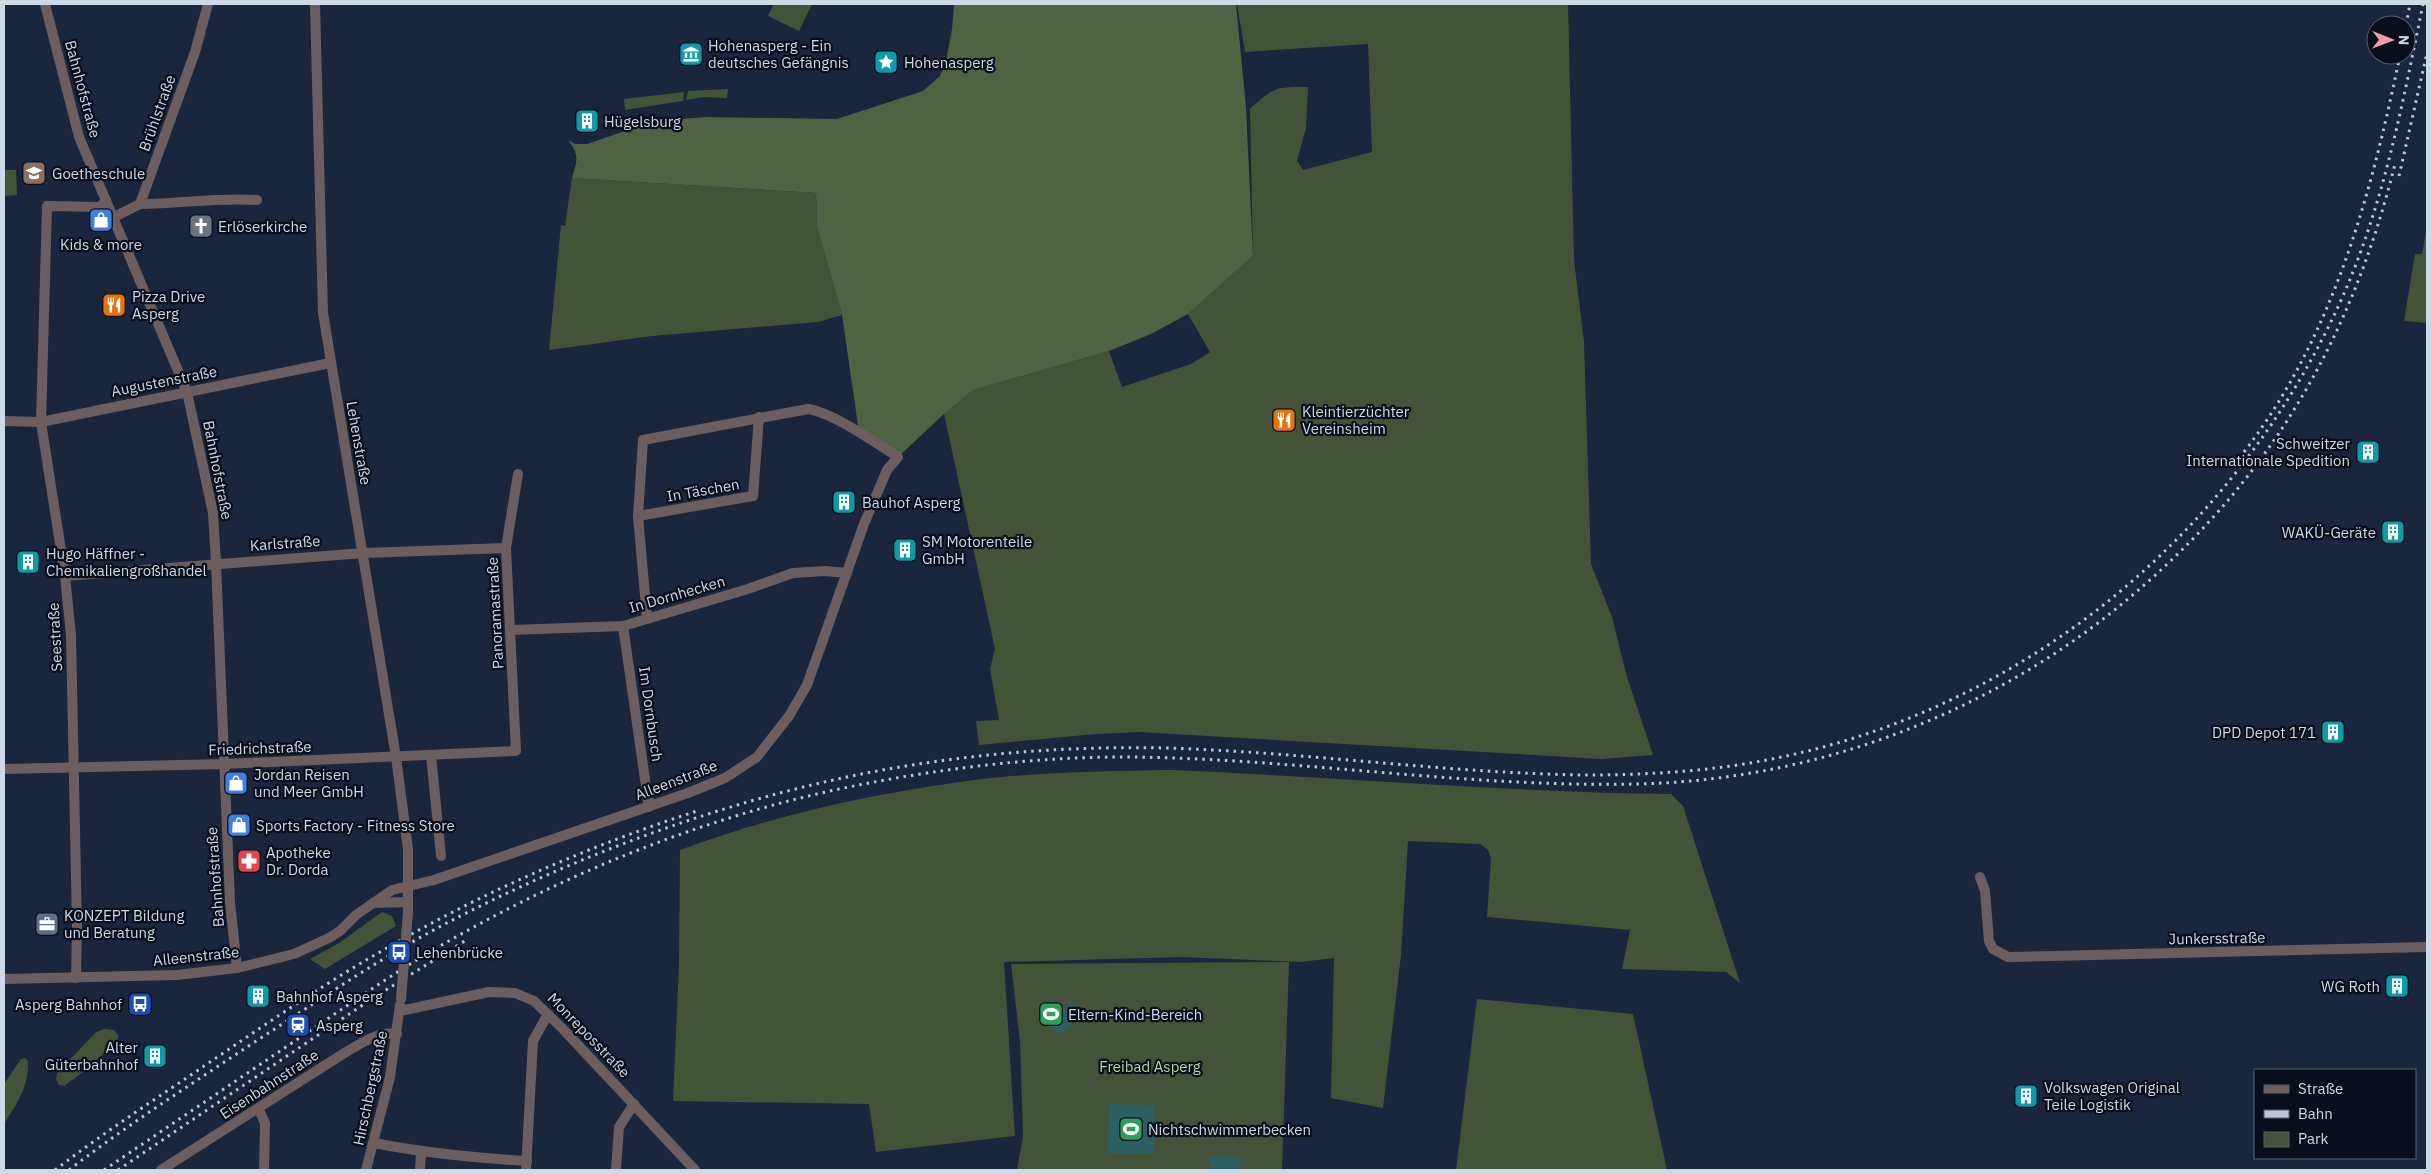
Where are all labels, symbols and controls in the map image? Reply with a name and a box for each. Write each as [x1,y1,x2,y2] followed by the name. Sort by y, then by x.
[2366,15,2416,65] north arrow
[2395,35,2413,45] text: N
[708,36,849,72] place label: Hohenasperg - Ein deutsches Gefängnis
[61,38,105,140] street label: Bahnhofstraße
[678,41,704,67] museum icon: Hohenasperg - Ein deutsches Gefängnis
[873,49,899,75] place icon: Hohenasperg
[904,53,994,72] place label: Hohenasperg
[134,72,180,154] street label: Brühlstraße
[574,108,600,134] building icon: Hügelsburg
[604,112,681,131] place label: Hügelsburg
[21,160,47,186] school or university icon: Goetheschule
[52,164,145,183] place label: Goetheschule
[88,207,114,233] shop icon: Kids & more
[188,213,214,239] church icon: Erlöserkirche
[218,217,307,236] place label: Erlöserkirche
[60,235,142,254] place label: Kids & more
[132,287,205,323] place label: Pizza Drive Asperg
[101,292,127,318] restaurant icon: Pizza Drive Asperg
[109,361,219,401] street label: Augustenstraße
[342,400,376,486] street label: Lehenstraße
[1302,402,1410,438] place label: Kleintierzüchter Vereinsheim
[1271,407,1297,433] restaurant icon: Kleintierzüchter Vereinsheim
[199,419,237,521] street label: Bahnhofstraße
[2186,434,2350,470] place label: Schweitzer Internationale Spedition
[2355,439,2381,465] building icon: Schweitzer Internationale Spedition
[665,474,741,506] street label: In Täschen
[831,489,857,515] building icon: Bauhof Asperg
[862,493,961,512] place label: Bauhof Asperg
[2380,519,2406,545] building icon: WAKÜ-Geräte
[2282,523,2376,542] place label: WAKÜ-Geräte
[249,531,321,555] street label: Karlstraße
[922,532,1032,568] place label: SM Motorenteile GmbH
[892,537,918,563] building icon: SM Motorenteile GmbH
[46,544,207,580] place label: Hugo Häffner - Chemikaliengroßhandel
[15,549,41,575] building icon: Hugo Häffner - Chemikaliengroßhandel
[483,556,507,670] street label: Panoramastraße
[627,571,727,617] street label: In Dornhecken
[44,602,66,672] street label: Seestraße
[635,665,667,763] street label: Im Dornbusch
[2320,719,2346,745] building icon: DPD Depot 171
[2212,723,2316,742] place label: DPD Depot 171
[208,737,312,759] street label: Friedrichstraße
[632,756,720,804] street label: Alleenstraße
[254,765,364,801] place label: Jordan Reisen und Meer GmbH
[223,770,249,796] shop icon: Jordan Reisen und Meer GmbH
[226,812,252,838] shop icon: Sports Factory - Fitness Store
[256,816,455,835] place label: Sports Factory - Fitness Store
[202,826,228,928] street label: Bahnhofstraße
[266,843,331,879] place label: Apotheke Dr. Dorda
[236,848,262,874] pharmacy icon: Apotheke Dr. Dorda
[64,906,184,942] place label: KONZEPT Bildung und Beratung
[34,911,60,937] office icon: KONZEPT Bildung und Beratung
[2168,928,2266,948] street label: Junkersstraße
[386,939,412,965] bus stop icon: Lehenbrücke
[152,942,240,970] street label: Alleenstraße
[416,943,503,962] place label: Lehenbrücke
[2384,973,2410,999] building icon: WG Roth
[2321,977,2380,996] place label: WG Roth
[245,983,271,1009] building icon: Bahnhof Asperg
[276,987,383,1006] place label: Bahnhof Asperg
[544,989,634,1081] street label: Monreposstraße
[127,991,153,1017] bus stop icon: Asperg Bahnhof
[15,995,122,1014] place label: Asperg Bahnhof
[1038,1001,1064,1027] sports icon: Eltern-Kind-Bereich
[1068,1005,1202,1024] place label: Eltern-Kind-Bereich
[285,1012,311,1038] station icon: Asperg
[316,1016,363,1035] place label: Asperg
[349,1029,391,1147] street label: Hirschbergstraße
[45,1038,138,1074] place label: Alter Güterbahnhof
[142,1043,168,1069] building icon: Alter Güterbahnhof
[216,1045,322,1123] street label: Eisenbahnstraße
[1099,1057,1201,1076] park label: Freibad Asperg
[2254,1069,2416,1159] legend
[2044,1078,2180,1114] place label: Volkswagen Original Teile Logistik
[2298,1079,2343,1098] text: Straße
[2013,1083,2039,1109] building icon: Volkswagen Original Teile Logistik
[2298,1104,2333,1123] text: Bahn
[1118,1116,1144,1142] sports icon: Nichtschwimmerbecken
[1148,1120,1311,1139] place label: Nichtschwimmerbecken
[2298,1129,2328,1148] text: Park

